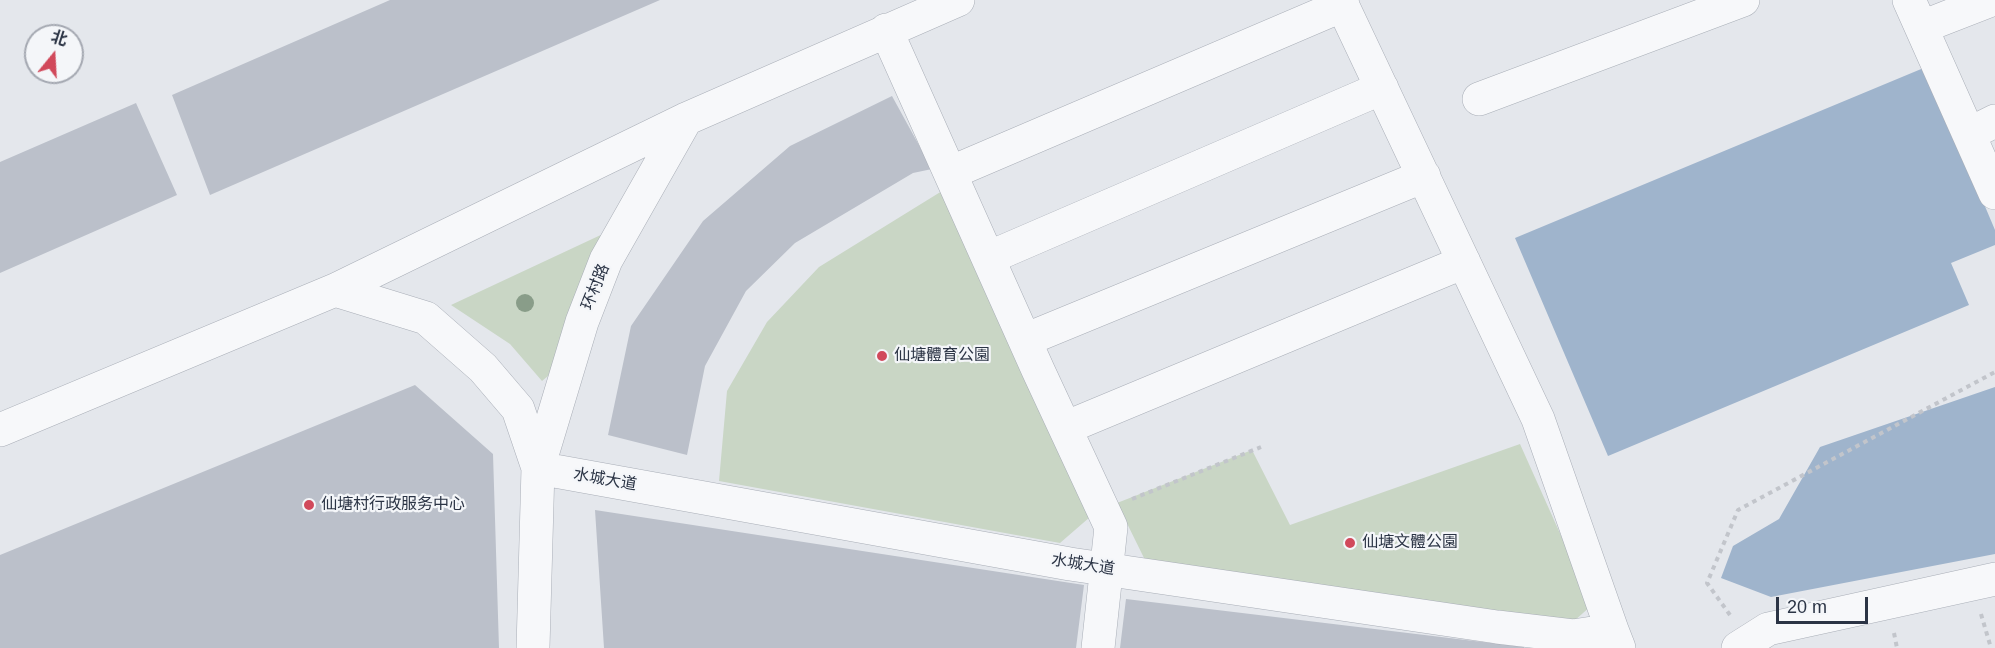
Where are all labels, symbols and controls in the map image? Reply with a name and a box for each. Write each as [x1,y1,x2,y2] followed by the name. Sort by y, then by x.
[24,24,84,84] north arrow
[49,28,69,49] text: 北
[578,261,614,313] street label: 环村路
[894,346,990,366] place label: 仙塘體育公園
[875,349,889,363] marker: 仙塘體育公園
[572,465,638,495] street label: 水城大道
[321,495,465,515] place label: 仙塘村行政服务中心
[302,498,316,512] marker: 仙塘村行政服务中心
[1362,533,1458,553] place label: 仙塘文體公園
[1343,536,1357,550] marker: 仙塘文體公園
[1050,551,1116,579] street label: 水城大道
[1779,585,1870,623] scale bar
[1787,597,1827,617] text: 20 m

